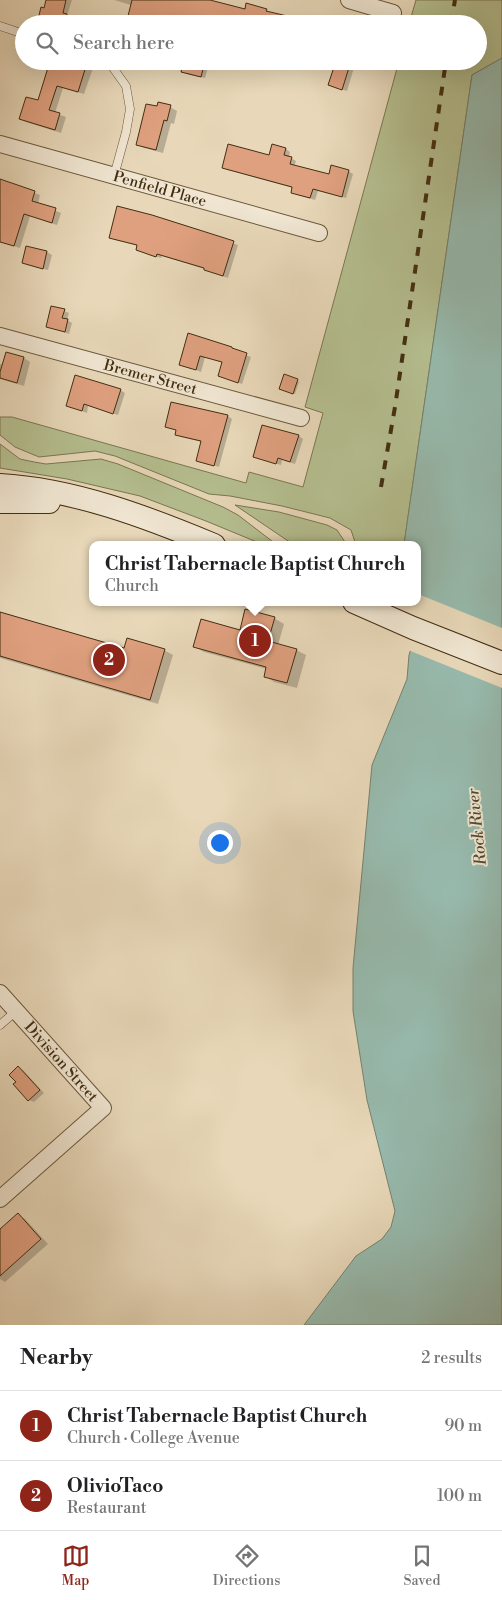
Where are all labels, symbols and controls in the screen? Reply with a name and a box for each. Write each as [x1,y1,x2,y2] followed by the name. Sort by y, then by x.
[15,15,487,70] search box
[33,29,61,57] icon: search
[73,31,174,55] text: Search here
[111,167,209,211] street label: Penfield Place
[101,355,200,399] street label: Bremer Street
[89,541,421,606] popup
[105,552,405,576] text: Christ Tabernacle Baptist Church
[105,576,159,596] text: Church
[239,622,271,660] pin: 1
[93,641,125,679] pin: 2
[463,786,491,867] water label: Rock River
[207,830,233,856] your location
[20,1018,103,1107] street label: Division Street
[20,1345,93,1371] text: Nearby
[421,1348,482,1368] text: 2 results
[67,1404,367,1428] text: Christ Tabernacle Baptist Church
[32,1416,40,1436] text: 1
[444,1416,482,1436] text: 90 m
[67,1428,240,1448] text: Church · College Avenue
[67,1474,163,1498] text: OlivioTaco
[31,1486,41,1506] text: 2
[437,1486,482,1506] text: 100 m
[67,1498,146,1518] text: Restaurant
[62,1542,90,1590] tab: Map
[213,1542,280,1590] tab: Directions
[404,1542,440,1590] tab: Saved

